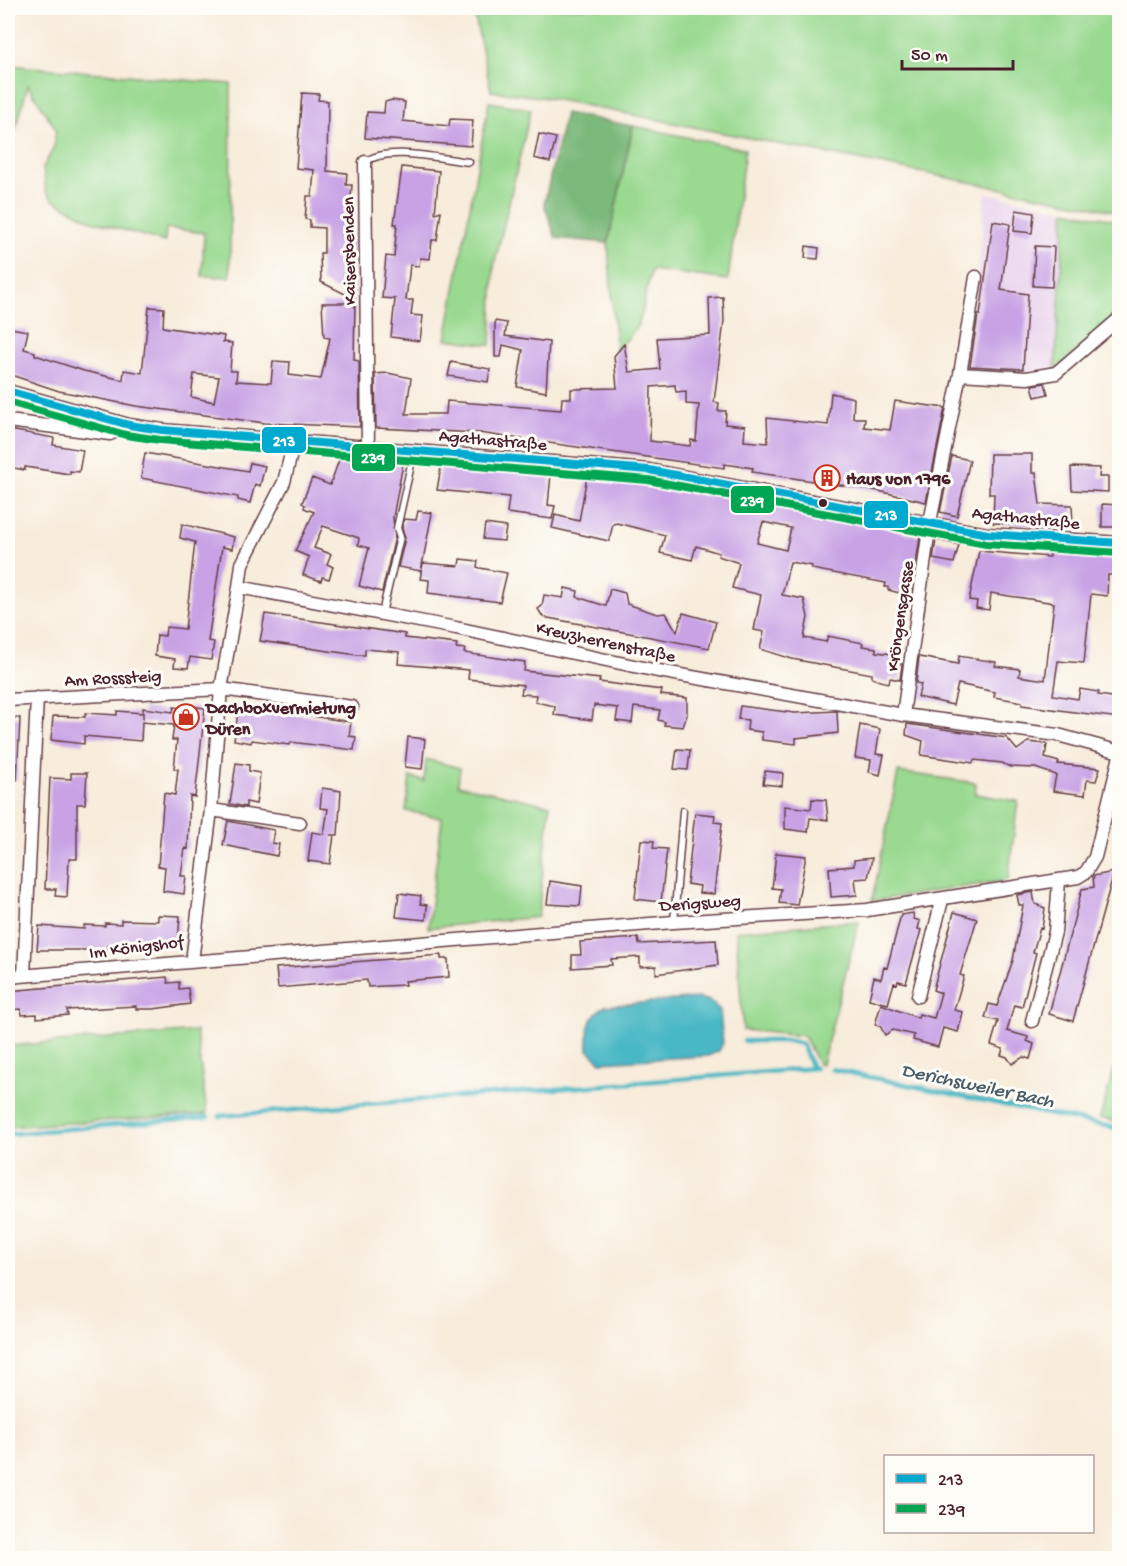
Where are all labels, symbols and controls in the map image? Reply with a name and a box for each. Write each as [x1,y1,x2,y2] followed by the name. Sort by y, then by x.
[902,33,1013,71] scale bar
[911,46,948,67] text: 50 m
[339,196,362,305] street label: Kaisersbenden
[261,426,307,454] line badge: 213
[438,426,548,457] street label: Agathastraße
[273,434,295,453] text: 213
[351,443,396,472] line badge: 239
[361,451,385,470] text: 239
[812,463,842,493] building icon: Haus von 1796
[846,470,951,491] place label: Haus von 1796
[730,485,775,514] line badge: 239
[740,494,764,513] text: 239
[817,497,829,509] unlabelled marker
[863,500,909,529] line badge: 213
[971,503,1081,536] street label: Agathastraße
[875,508,897,527] text: 213
[883,559,920,673] street label: Kröngensgasse
[534,618,678,669] street label: Kreuzherrenstraße
[64,666,162,693] street label: Am Rosssteig
[204,699,356,741] place label: Dachboxvermietung Düren
[171,702,201,732] shop icon: Dachboxvermietung Düren
[658,891,742,918] street label: Derigsweg
[88,932,186,965] street label: Im Königshof
[899,1060,1056,1115] water label: Derichsweiler Bach
[884,1455,1094,1533] legend
[938,1471,963,1492] text: 213
[938,1501,965,1522] text: 239

